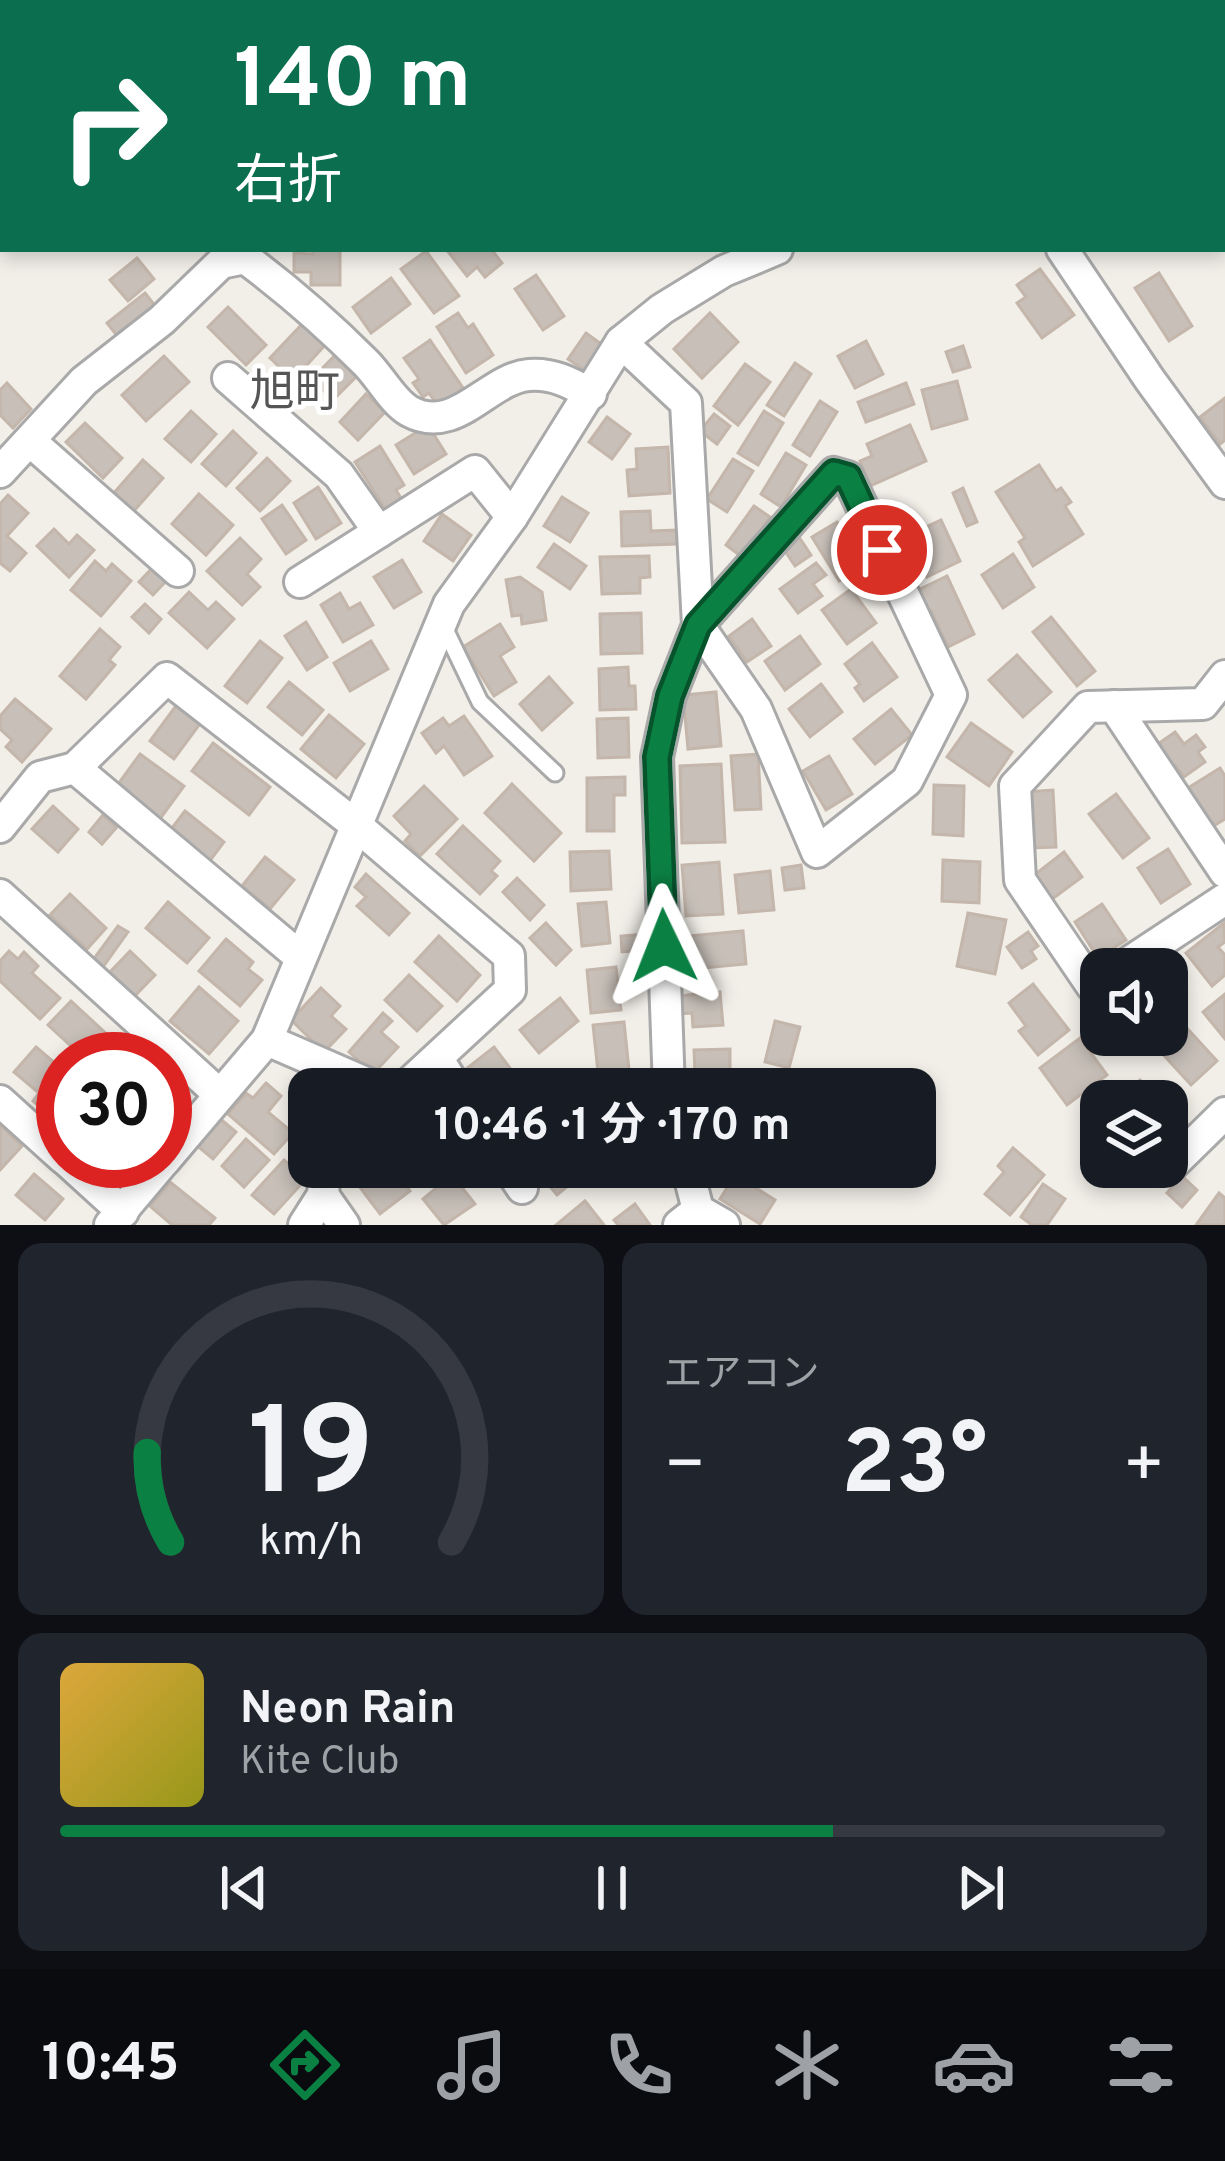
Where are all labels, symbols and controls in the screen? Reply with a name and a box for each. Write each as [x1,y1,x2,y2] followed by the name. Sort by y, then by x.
[234,31,471,137] text: 140 m
[36,48,192,204] icon: right
[234,150,342,219] text: 右折
[250,366,340,423] district label: 旭町
[831,499,933,601] pin
[849,517,915,583] icon: arrive
[601,883,727,1009] position arrow
[1080,948,1188,1188] map controls
[1080,948,1188,1056] button: sound
[36,1032,192,1188] speed limit sign: 30
[1080,1080,1188,1188] button: layers
[434,1099,790,1156] text: 10:46 · 1 分 · 170 m
[664,1352,820,1401] text: エアコン
[247,1381,374,1539] text: 19
[841,1412,987,1525] text: 23°
[664,1427,706,1510] text: −
[1122,1427,1165,1510] text: +
[259,1516,363,1570] text: km/h
[240,1682,456,1739] text: Neon Rain
[240,1739,399,1788] text: Kite Club
[211,1855,277,1921] icon: previous
[579,1855,645,1921] icon: pause
[948,1855,1014,1921] icon: next
[263,2023,347,2107] icon: directions
[430,2023,514,2107] icon: music
[597,2023,681,2107] icon: phone
[765,2023,849,2107] icon: climate
[932,2023,1016,2107] icon: car
[1099,2023,1183,2107] icon: filters
[42,2031,180,2100] text: 10:45

